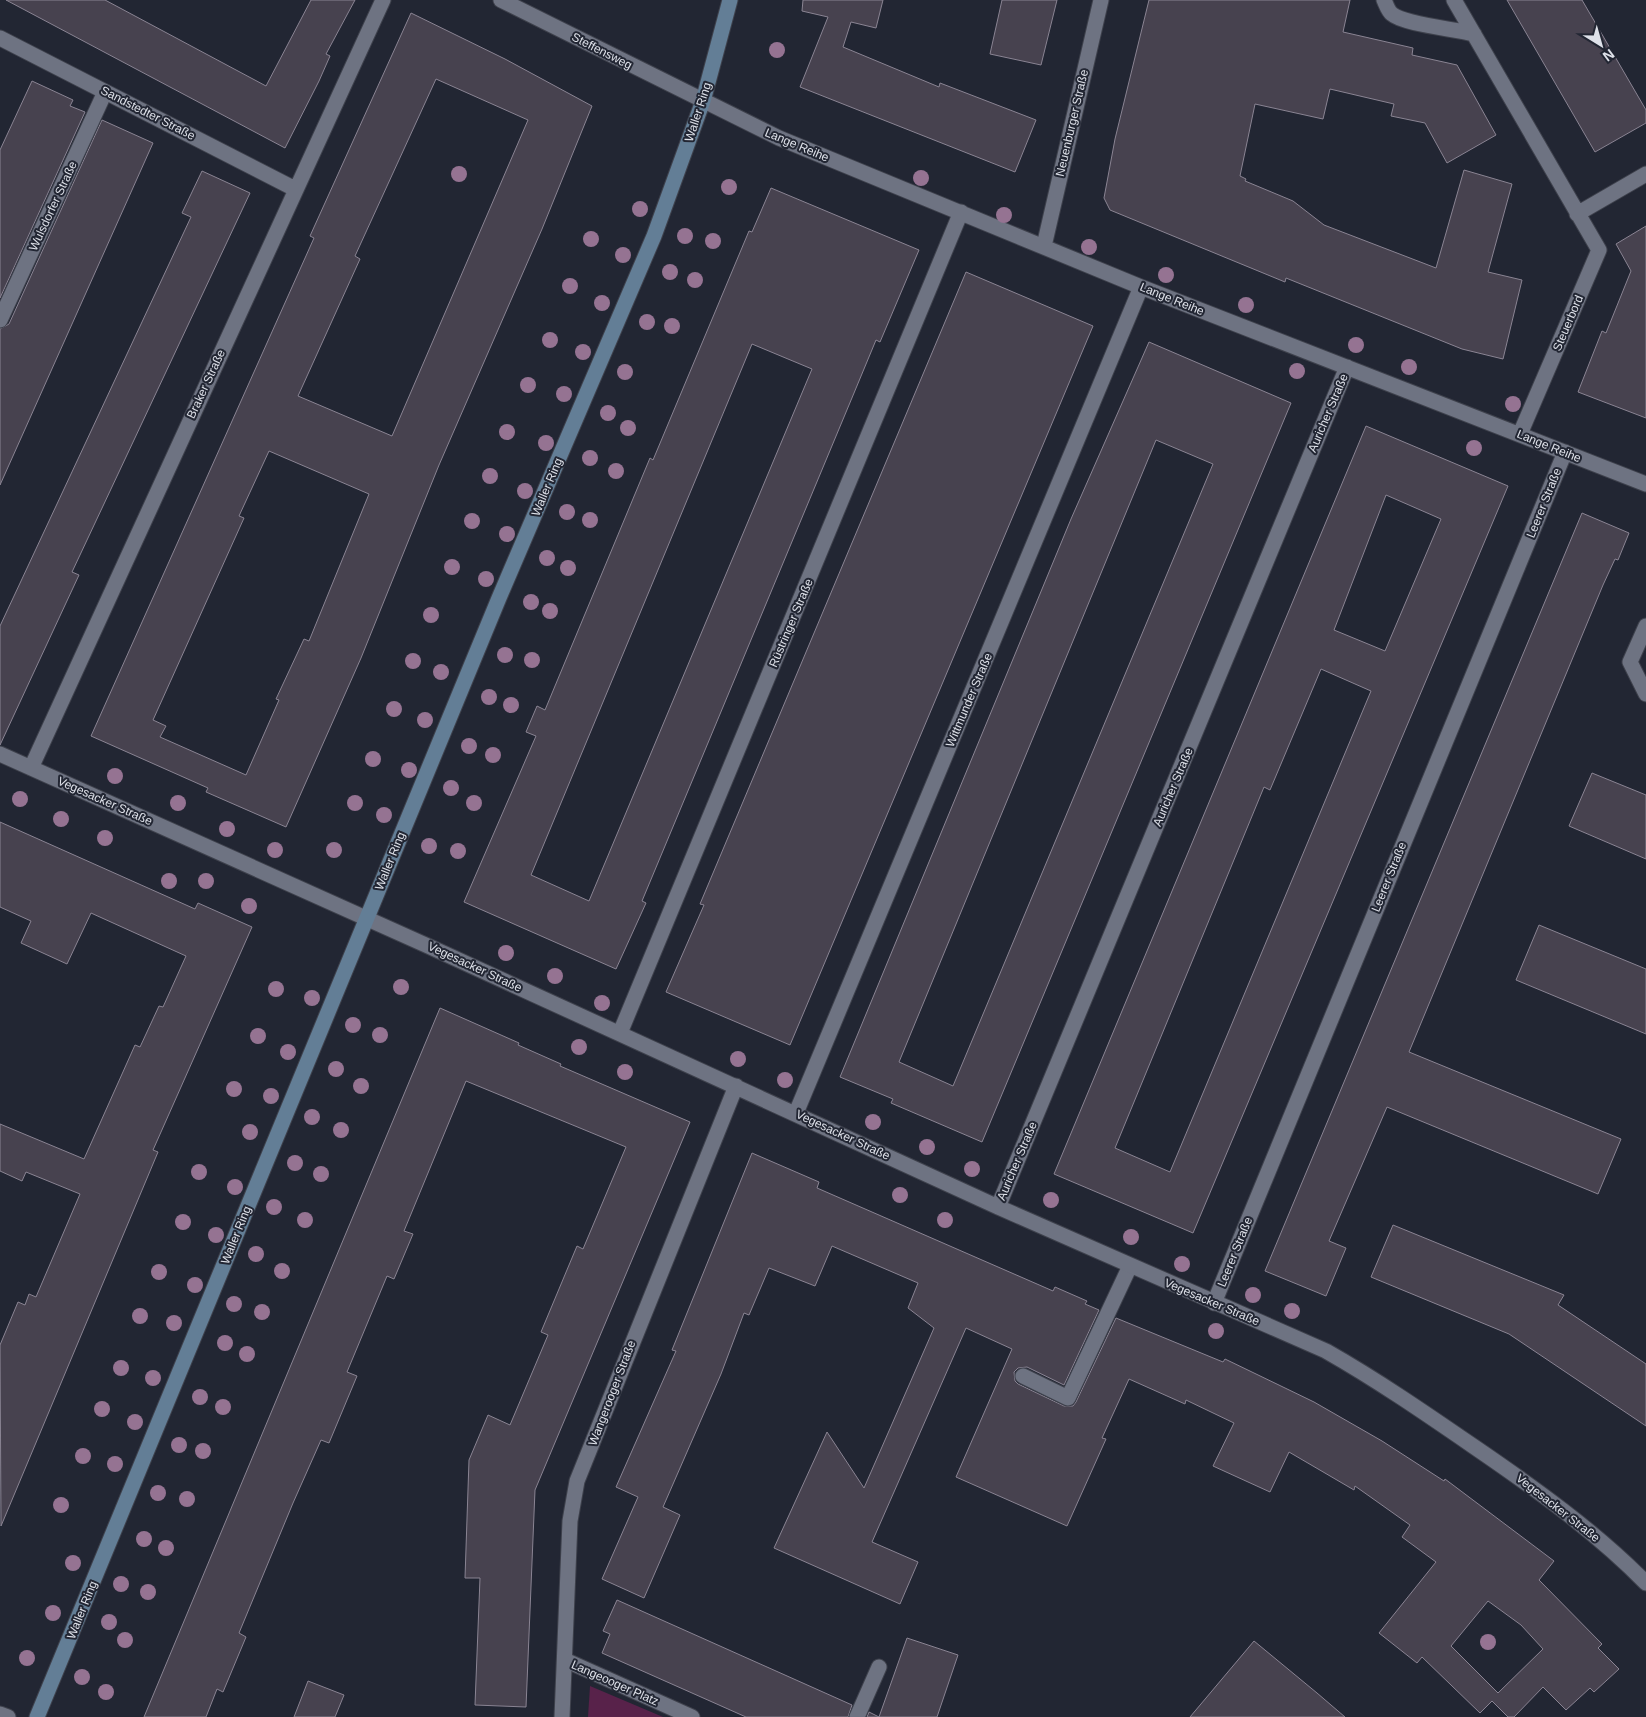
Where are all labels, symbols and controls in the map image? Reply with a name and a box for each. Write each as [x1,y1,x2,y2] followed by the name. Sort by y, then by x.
[1576,20,1626,70] north arrow
[569,30,635,72] street label: Steffensweg
[1600,46,1618,65] text: N
[1053,68,1091,178] street label: Neuenburger Straße
[682,81,714,143] street label: Waller Ring
[98,83,198,143] street label: Sandstedter Straße
[763,125,831,165] street label: Lange Reihe
[26,159,80,253] street label: Wulsdorfer Straße
[1138,280,1206,318] street label: Lange Reihe
[1550,293,1586,353] street label: Steuerbord
[184,347,228,421] street label: Braker Straße
[1305,371,1351,454] street label: Auricher Straße
[1515,427,1583,465] street label: Lange Reihe
[529,456,565,518] street label: Waller Ring
[1524,466,1564,540] street label: Leerer Straße
[766,576,816,669] street label: Rüstringer Straße
[943,651,995,749] street label: Wittmunder Straße
[1150,745,1196,828] street label: Auricher Straße
[56,774,155,828] street label: Vegesacker Straße
[372,830,408,892] street label: Waller Ring
[1369,840,1409,914] street label: Leerer Straße
[426,939,524,995] street label: Vegesacker Straße
[794,1107,892,1163] street label: Vegesacker Straße
[994,1119,1040,1202] street label: Auricher Straße
[218,1204,254,1266] street label: Waller Ring
[1215,1215,1255,1289] street label: Leerer Straße
[1162,1276,1262,1329] street label: Vegesacker Straße
[585,1338,639,1448] street label: Wangerooger Straße
[1513,1471,1603,1545] street label: Vegesacker Straße
[64,1579,100,1641] street label: Waller Ring
[569,1657,661,1709] street label: Langeooger Platz

